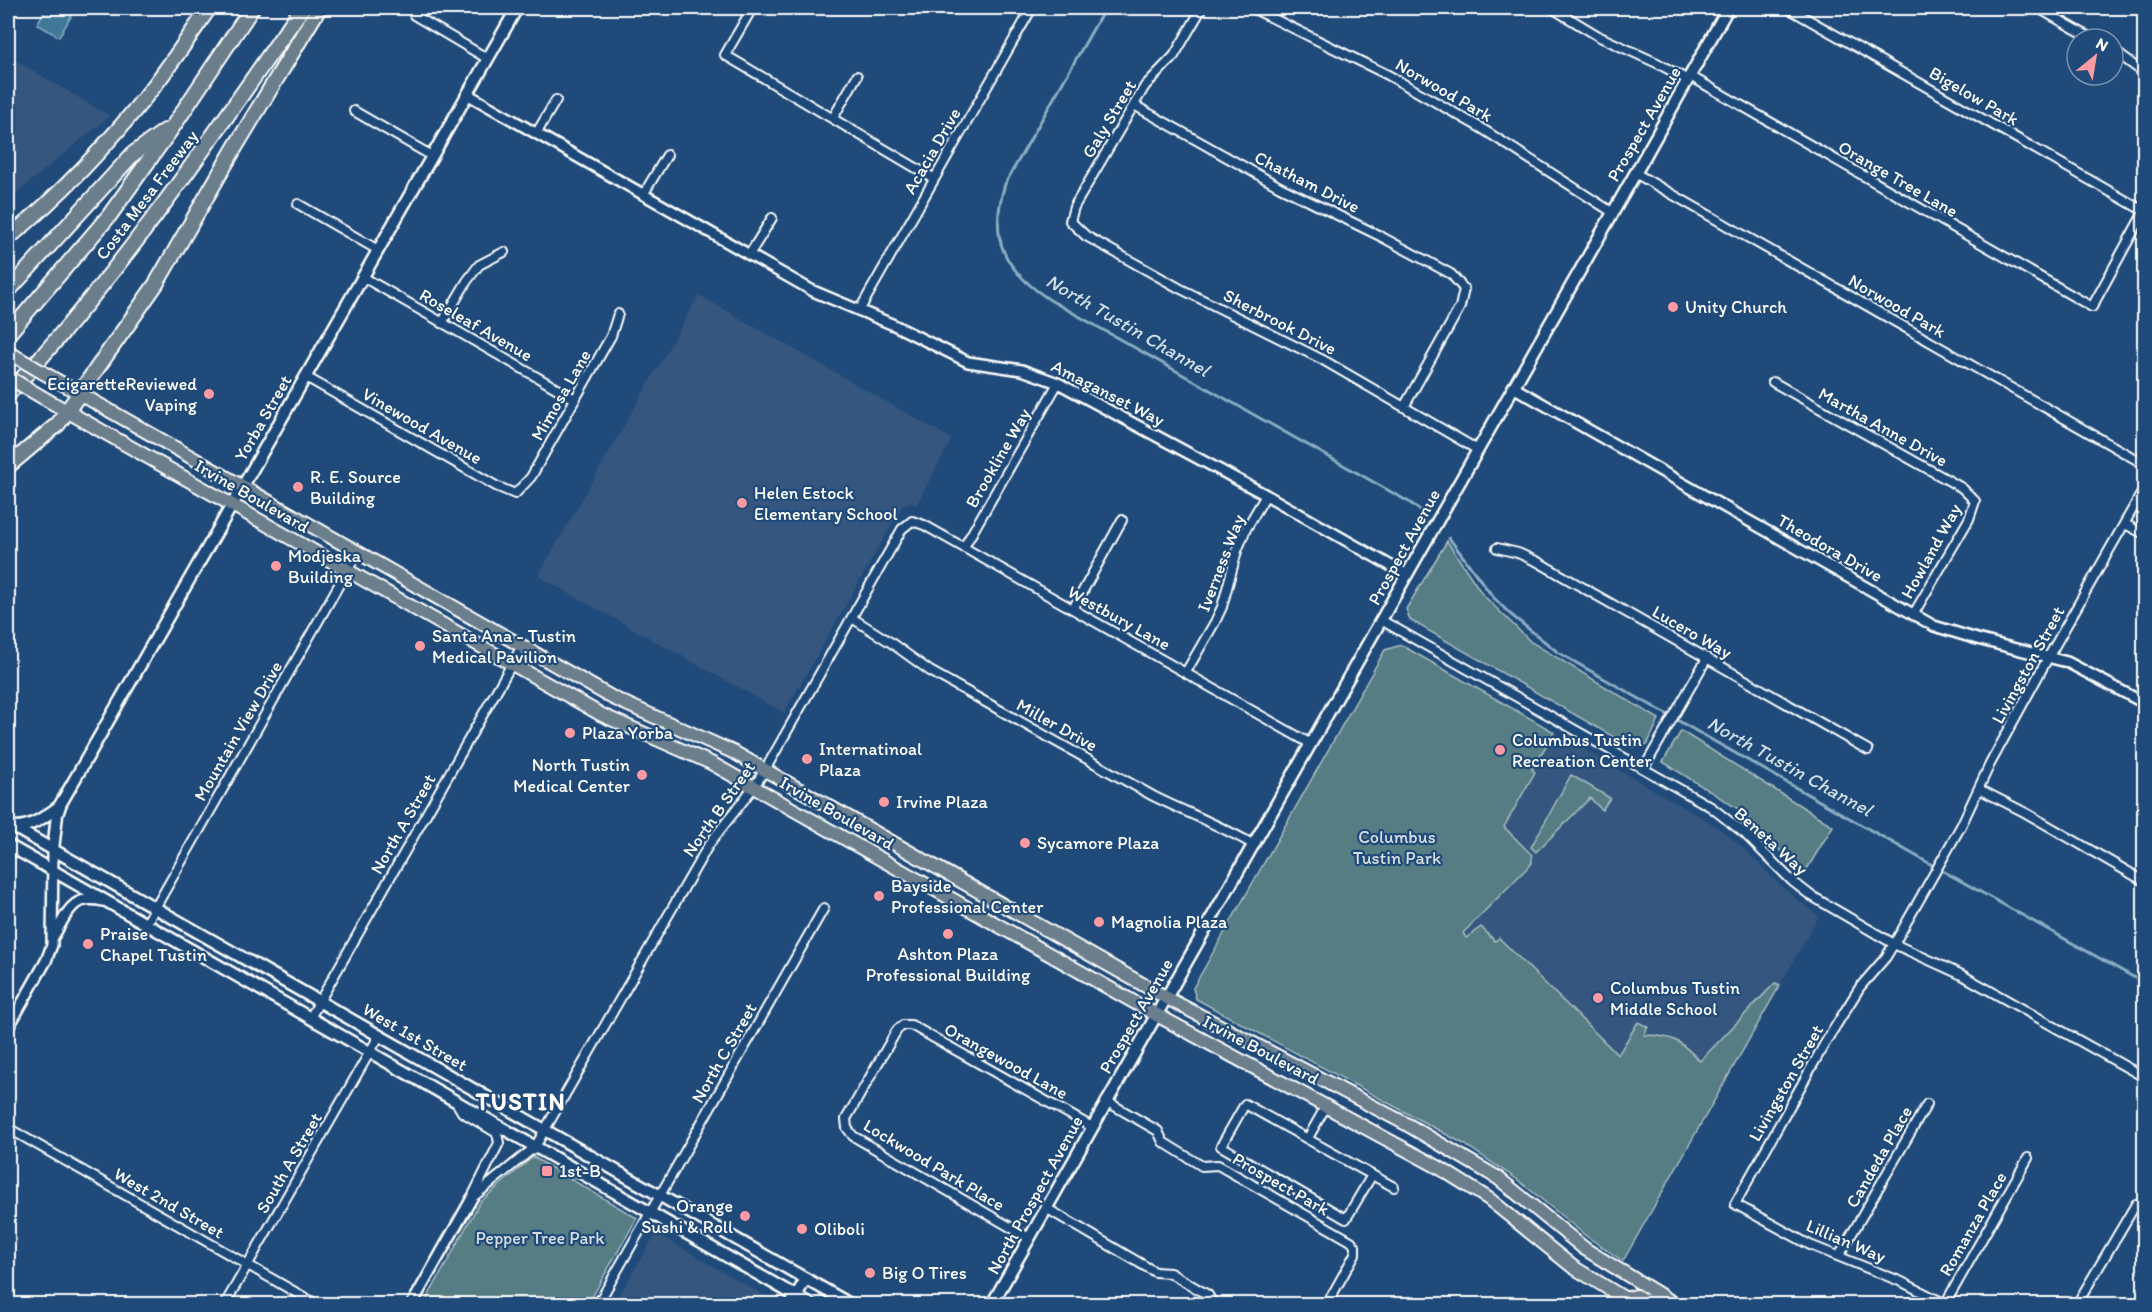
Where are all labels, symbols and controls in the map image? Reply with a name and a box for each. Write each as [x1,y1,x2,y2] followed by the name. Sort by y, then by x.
[2065,27,2125,87] north arrow
[2093,34,2112,55] text: N
[1392,53,1496,127] street label: Norwood Park
[1925,61,2023,131] street label: Bigelow Park
[1602,63,1686,185] street label: Prospect Avenue
[1077,76,1141,162] street label: Galy Street
[898,104,966,198] street label: Acacia Drive
[91,125,203,264] street label: Costa Mesa Freeway
[1834,136,1962,222] street label: Orange Tree Lane
[1251,146,1363,218] street label: Chatham Drive
[1042,268,1215,382] water label: North Tustin Channel
[1845,269,1949,343] street label: Norwood Park
[416,284,536,366] street label: Roseleaf Avenue
[1220,284,1340,360] street label: Sherbrook Drive
[1685,296,1787,318] place label: Unity Church
[1666,300,1680,314] marker: Unity Church
[526,345,596,445] street label: Mimosa Lane
[1048,355,1169,431] street label: Amaganset Way
[230,371,297,465] street label: Yorba Street
[47,373,198,416] place label: EcigaretteReviewed Vaping
[1814,382,1952,472] street label: Martha Anne Drive
[358,383,486,469] street label: Vinewood Avenue
[202,387,216,401] marker: EcigaretteReviewed Vaping
[961,404,1036,512] street label: Brookline Way
[191,454,313,538] street label: Irvine Boulevard
[310,466,401,509] place label: R. E. Source Building
[291,480,305,494] marker: R. E. Source Building
[754,482,898,525] place label: Helen Estock Elementary School
[1363,485,1445,609] street label: Prospect Avenue
[735,496,749,510] marker: Helen Estock Elementary School
[1896,499,1966,602] street label: Howland Way
[1774,509,1886,587] street label: Theodora Drive
[1192,511,1250,615] street label: Iverness Way
[288,545,362,588] place label: Modjeska Building
[269,559,283,573] marker: Modjeska Building
[1064,581,1174,655] street label: Westbury Lane
[1648,600,1736,664] street label: Lucero Way
[1987,602,2070,728] street label: Livingston Street
[432,625,576,668] place label: Santa Ana - Tustin Medical Pavilion
[413,639,427,653] marker: Santa Ana - Tustin Medical Pavilion
[189,657,287,805] street label: Mountain View Drive
[1013,694,1101,756] street label: Miller Drive
[1703,711,1878,822] water label: North Tustin Channel
[582,722,674,744] place label: Plaza Yorba
[563,726,577,740] marker: Plaza Yorba
[1512,729,1652,772] place label: Columbus Tustin Recreation Center
[819,738,922,781] place label: Internatinoal Plaza
[1493,743,1507,757] marker: Columbus Tustin Recreation Center
[800,752,814,766] marker: Internatinoal Plaza
[513,754,631,797] place label: North Tustin Medical Center
[678,757,760,861] street label: North B Street
[635,768,649,782] marker: North Tustin Medical Center
[365,770,441,878] street label: North A Street
[776,771,898,855] street label: Irvine Boulevard
[896,791,989,813] place label: Irvine Plaza
[877,795,891,809] marker: Irvine Plaza
[1730,802,1813,880] street label: Beneta Way
[1353,826,1441,869] park label: Columbus Tustin Park
[1037,832,1159,854] place label: Sycamore Plaza
[1018,836,1032,850] marker: Sycamore Plaza
[891,875,1044,918] place label: Bayside Professional Center
[872,889,886,903] marker: Bayside Professional Center
[1111,911,1228,933] place label: Magnolia Plaza
[1092,915,1106,929] marker: Magnolia Plaza
[100,923,207,966] place label: Praise Chapel Tustin
[941,927,955,941] marker: Ashton Plaza Professional Building
[81,937,95,951] marker: Praise Chapel Tustin
[866,943,1031,986] place label: Ashton Plaza Professional Building
[1094,955,1178,1077] street label: Prospect Avenue
[1610,977,1740,1020] place label: Columbus Tustin Middle School
[1591,991,1605,1005] marker: Columbus Tustin Middle School
[359,998,472,1076] street label: West 1st Street
[686,999,762,1107] street label: North C Street
[1199,1010,1323,1090] street label: Irvine Boulevard
[940,1018,1072,1104] street label: Orangewood Lane
[1744,1020,1828,1145] street label: Livingston Street
[475,1087,566,1116] district label: TUSTIN
[1841,1102,1917,1212] street label: Candeda Place
[251,1108,327,1217] street label: South A Street
[982,1112,1088,1278] street label: North Prospect Avenue
[859,1114,1009,1216] street label: Lockwood Park Place
[1229,1147,1334,1221] street label: Prospect Park
[559,1160,601,1182] place label: 1st-B
[110,1163,228,1244] street label: West 2nd Street
[540,1164,554,1178] marker: 1st-B
[1934,1168,2012,1280] street label: Romanza Place
[641,1195,733,1238] place label: Orange Sushi & Roll
[738,1209,752,1223] marker: Orange Sushi & Roll
[1803,1214,1890,1268] street label: Lillian Way
[814,1218,865,1240] place label: Oliboli
[795,1222,809,1236] marker: Oliboli
[476,1227,605,1249] park label: Pepper Tree Park
[882,1262,967,1284] place label: Big O Tires
[863,1266,877,1280] marker: Big O Tires

